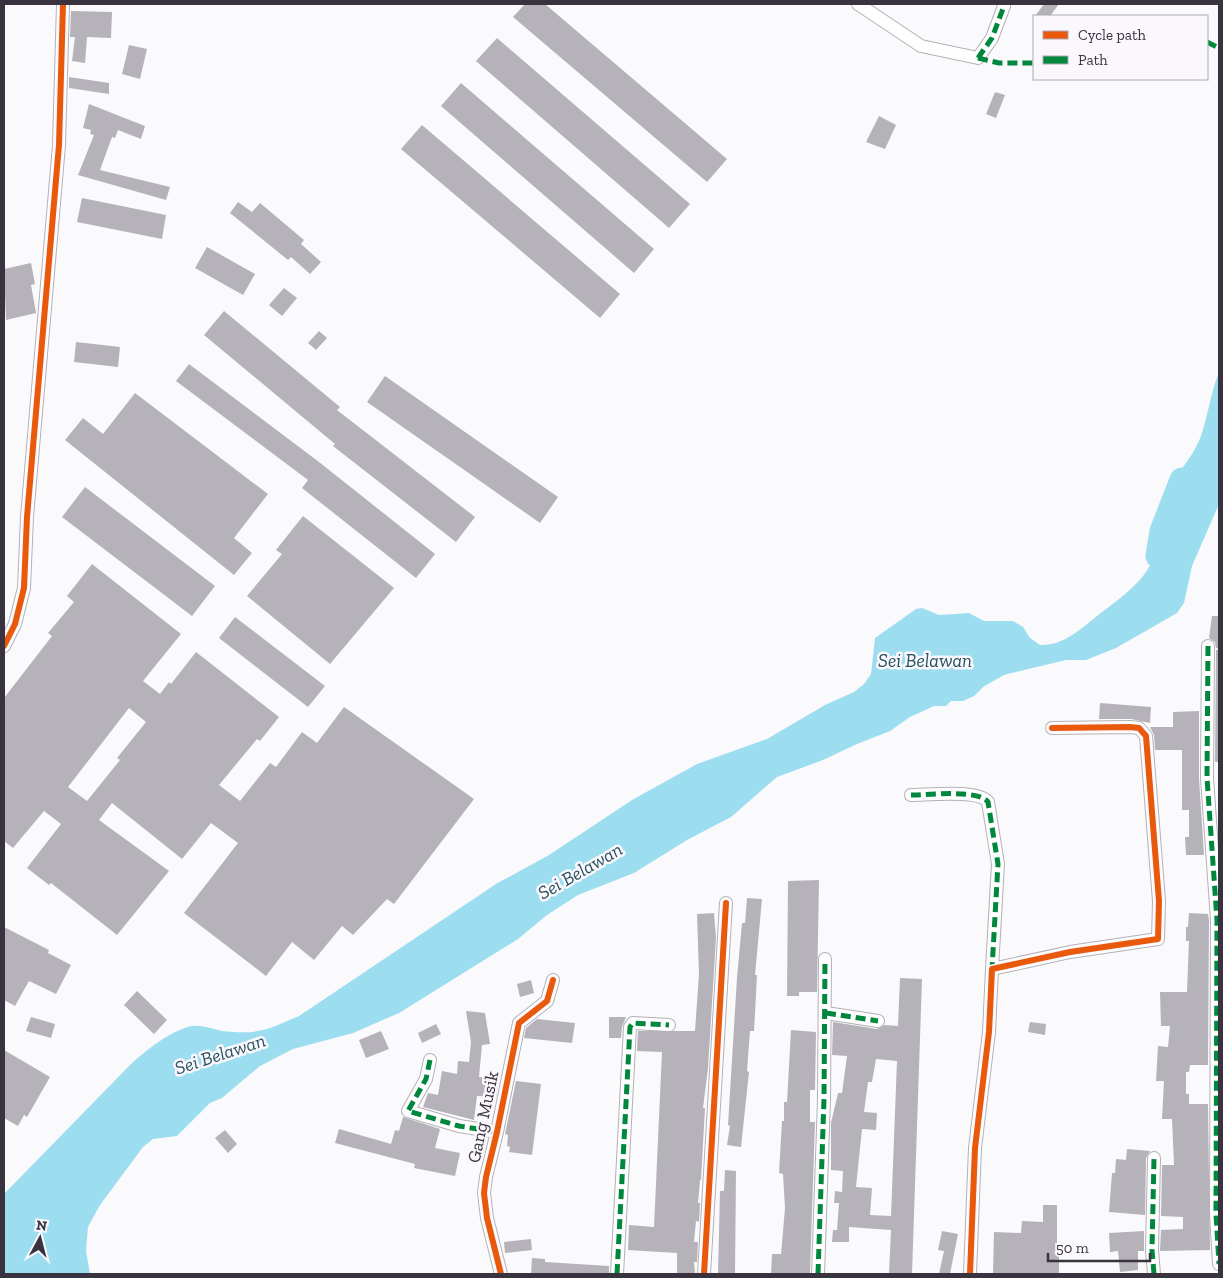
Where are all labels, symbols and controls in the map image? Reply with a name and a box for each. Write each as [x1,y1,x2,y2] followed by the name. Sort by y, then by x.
[1033,15,1208,80] legend
[1078,26,1147,44] text: Cycle path
[1078,51,1108,69] text: Path
[878,649,972,672] water label: Sei Belawan
[534,838,626,904] water label: Sei Belawan
[172,1029,268,1079] water label: Sei Belawan
[463,1068,504,1165] street label: Gang Musik
[15,1213,65,1263] north arrow
[35,1217,48,1235] text: N
[1048,1230,1150,1262] scale bar
[1056,1239,1089,1257] text: 50 m

